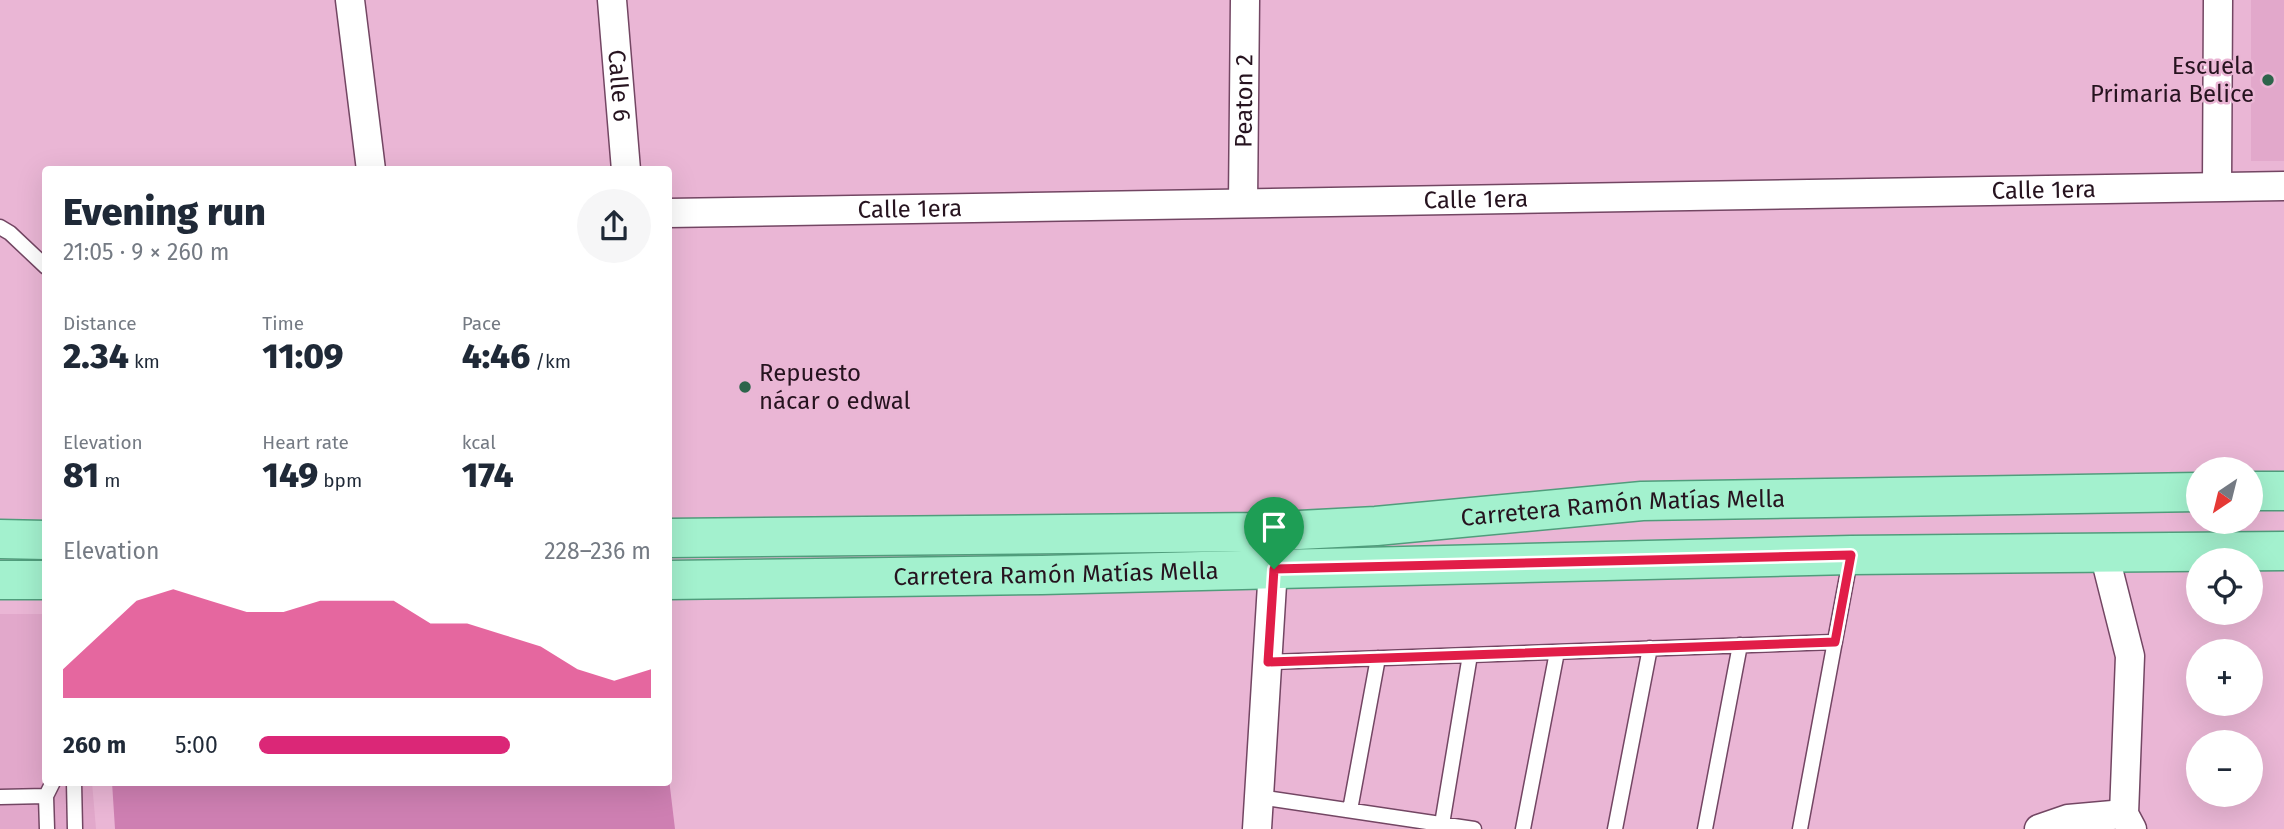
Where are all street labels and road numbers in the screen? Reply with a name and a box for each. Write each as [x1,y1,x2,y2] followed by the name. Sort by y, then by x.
[602,49,636,123] street label: Calle 6
[1230,54,1258,148] street label: Peaton 2
[1991,175,2096,205] street label: Calle 1era
[1423,185,1528,214] street label: Calle 1era
[858,194,962,224] street label: Calle 1era
[1459,485,1785,532] street label: Carretera Ramón Matías Mella
[893,557,1219,591] street label: Carretera Ramón Matías Mella

